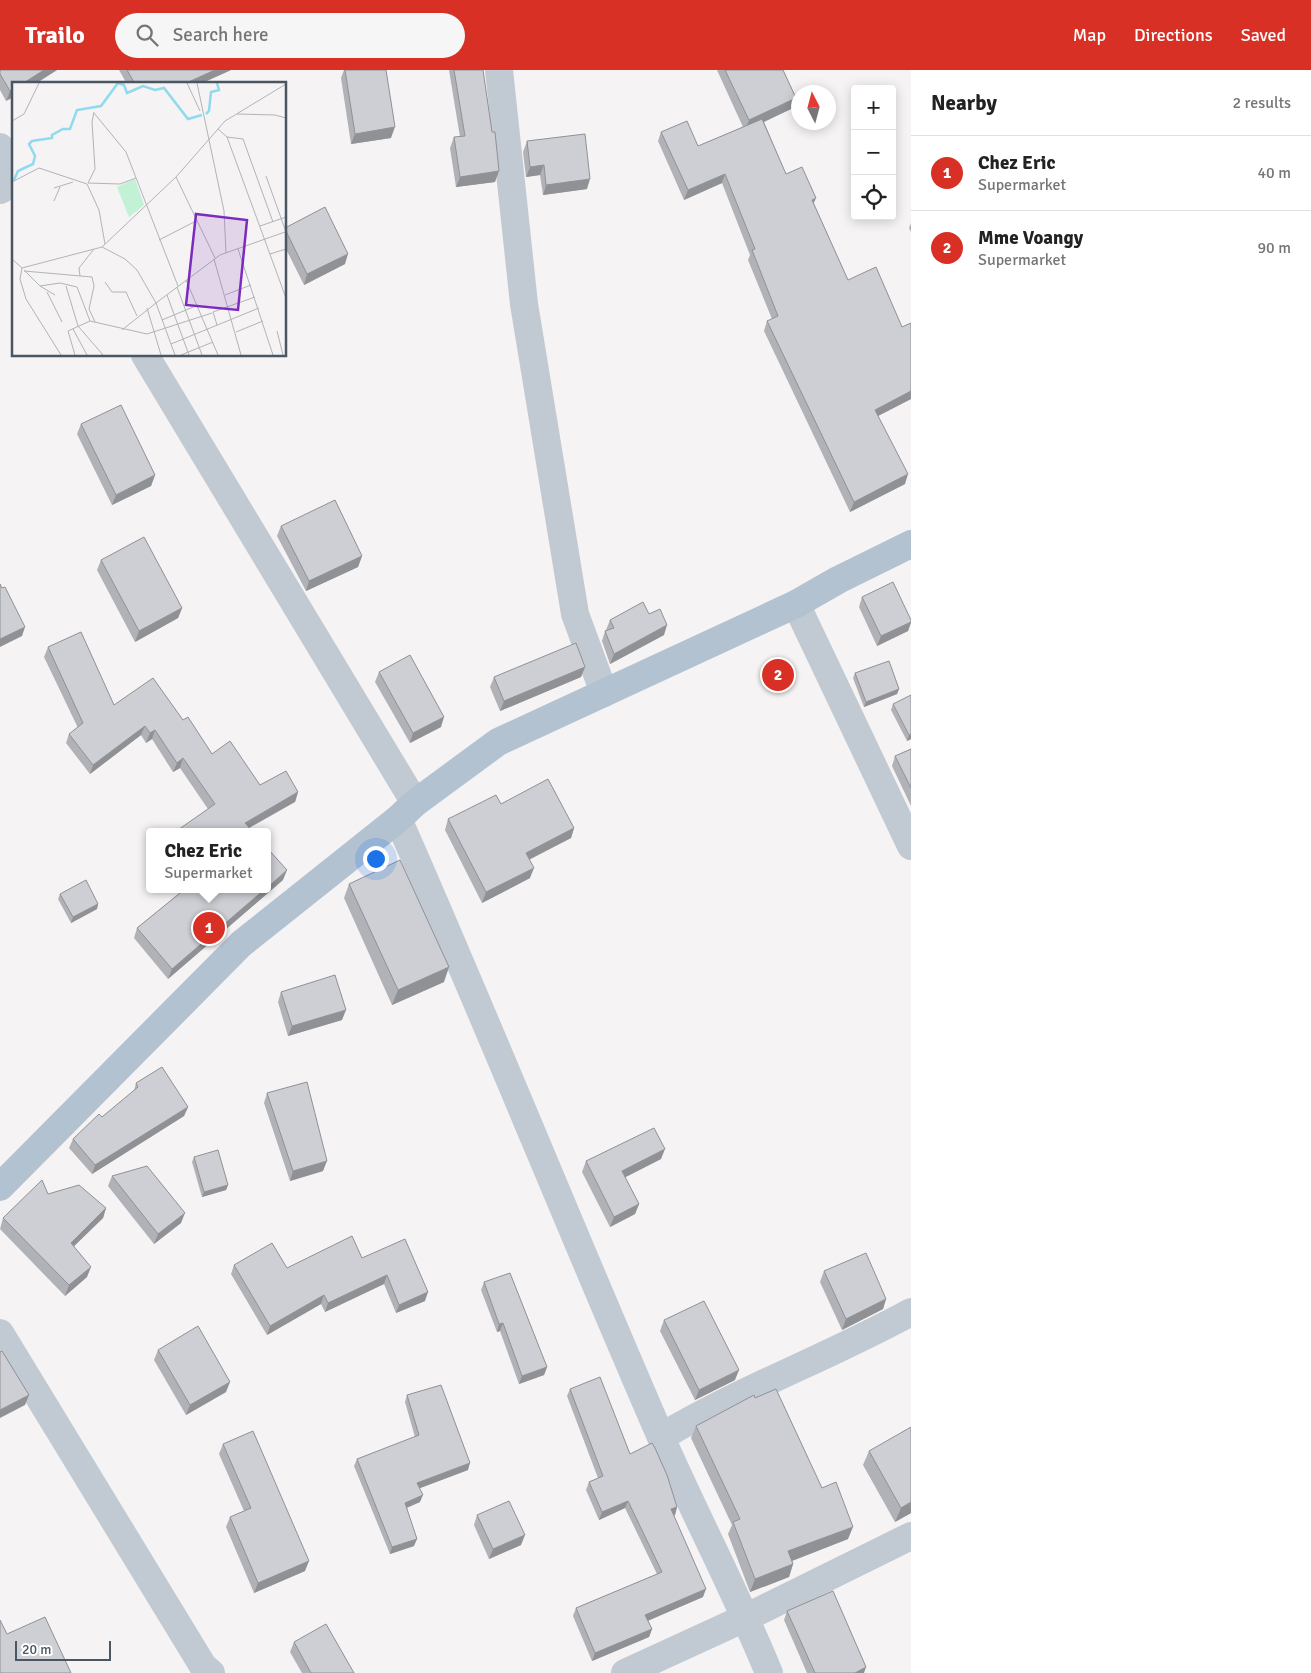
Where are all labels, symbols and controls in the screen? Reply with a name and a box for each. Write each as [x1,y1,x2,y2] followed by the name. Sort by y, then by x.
[115,13,465,58] search box
[25,20,85,50] text: Trailo
[133,21,161,49] icon: search
[173,23,269,47] text: Search here
[1073,24,1106,46] text: Map
[1134,24,1213,46] text: Directions
[1241,24,1286,46] text: Saved
[12,82,286,356] inset map
[791,85,836,130] north arrow
[851,85,896,220] map controls
[851,85,896,130] button: +
[931,90,997,116] text: Nearby
[1232,93,1291,113] text: 2 results
[851,130,896,175] button: −
[978,151,1056,175] text: Chez Eric
[943,163,951,183] text: 1
[1257,163,1291,183] text: 40 m
[851,175,896,220] button: locate
[978,175,1066,195] text: Supermarket
[978,226,1083,250] text: Mme Voangy
[943,238,951,258] text: 2
[1257,238,1291,258] text: 90 m
[978,250,1066,270] text: Supermarket
[762,656,794,694] pin: 2
[146,828,271,893] popup
[164,839,242,863] text: Chez Eric
[363,846,389,872] your location
[164,863,253,883] text: Supermarket
[193,909,225,947] pin: 1
[15,1638,111,1661] scale bar
[22,1641,51,1658] text: 20 m

